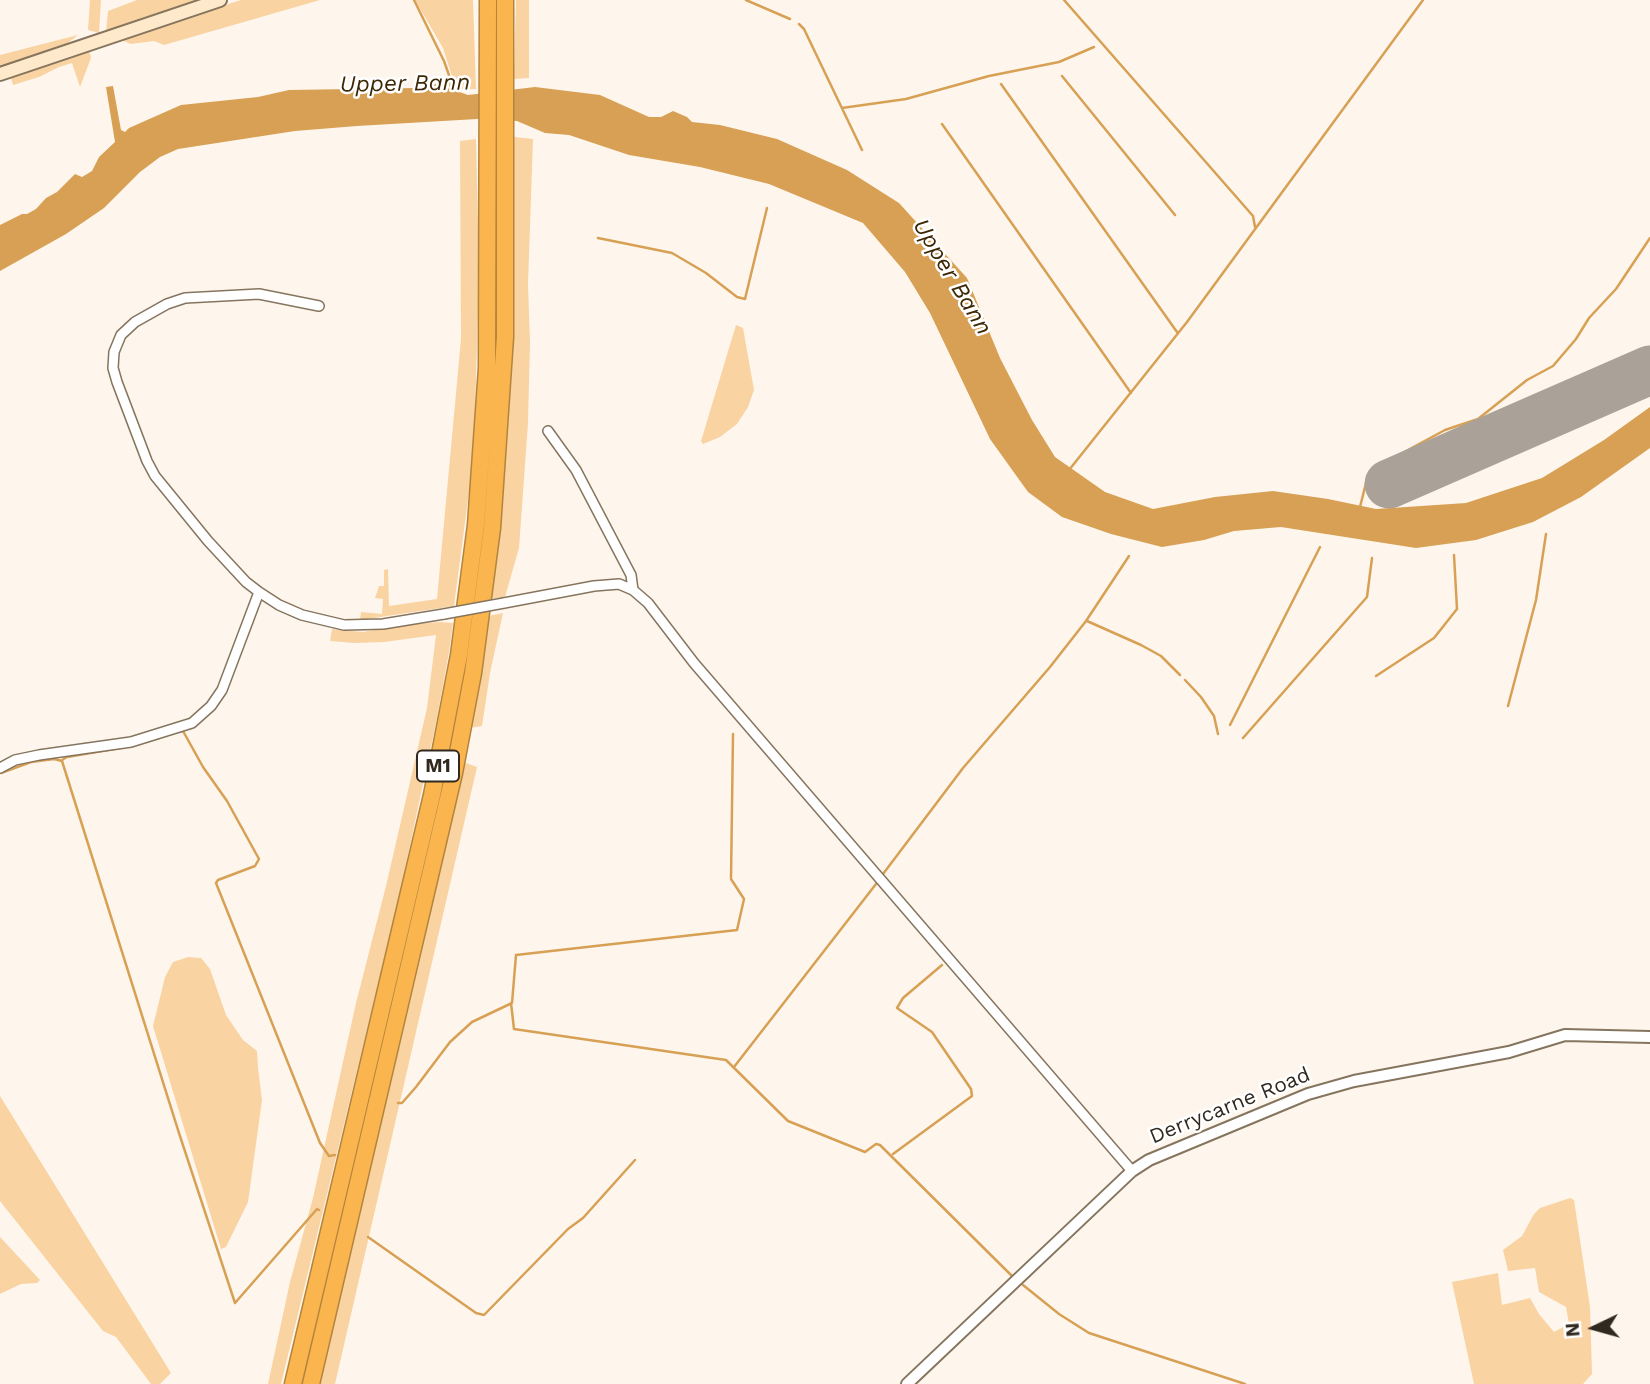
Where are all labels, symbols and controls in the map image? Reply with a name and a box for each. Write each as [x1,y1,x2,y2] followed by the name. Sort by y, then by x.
[339,69,471,99] water label: Upper Bann
[907,214,997,340] water label: Upper Bann
[417,750,459,782] road number: M1
[1146,1062,1314,1150] street label: Derrycarne Road
[1559,1293,1629,1363] north arrow
[1561,1322,1585,1338] text: N

